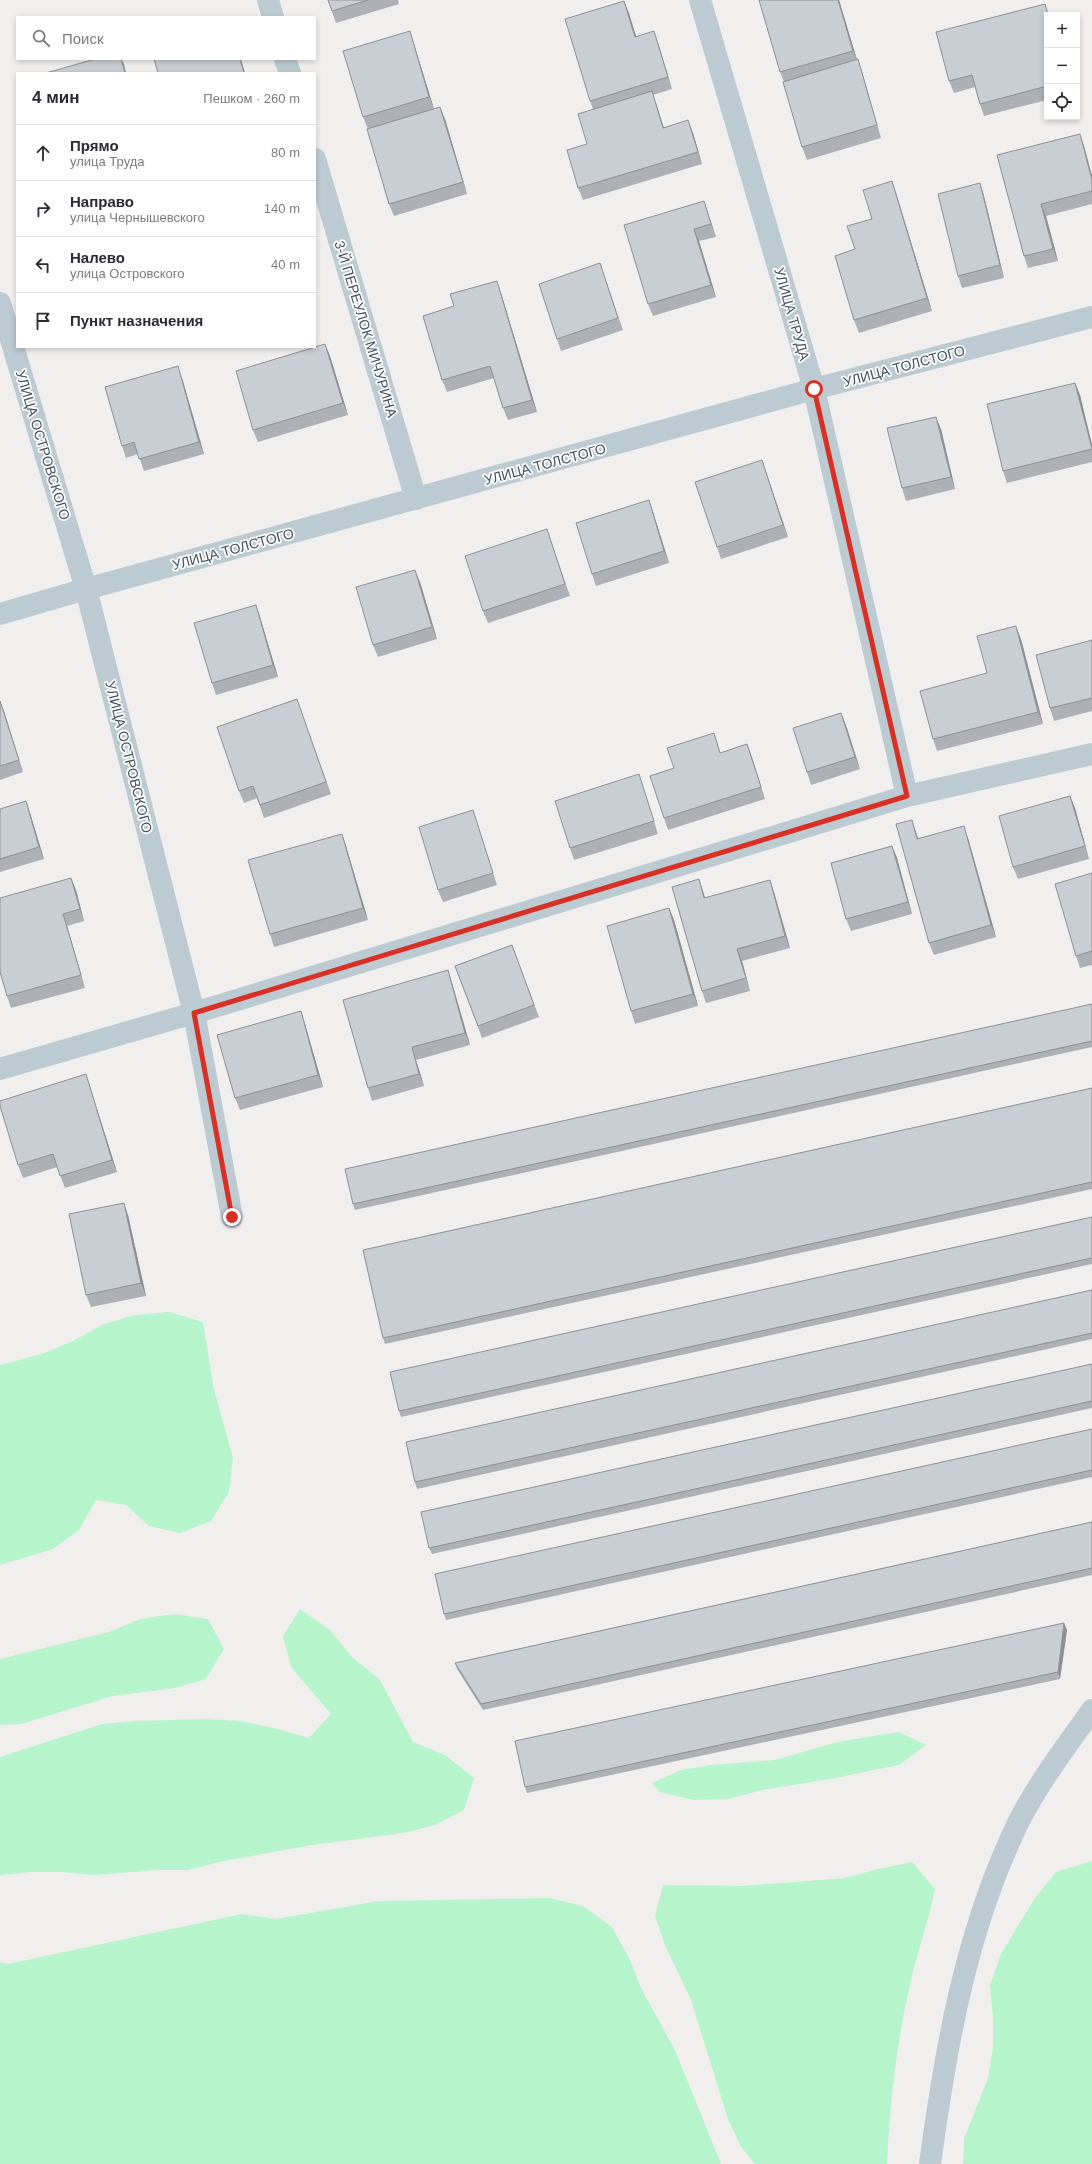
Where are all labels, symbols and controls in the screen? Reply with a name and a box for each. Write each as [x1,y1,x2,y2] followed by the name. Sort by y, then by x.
[1044,12,1080,120] map controls
[1044,12,1080,48] button: +
[16,16,316,60] search box
[30,27,52,49] icon: search
[62,30,104,47] text: Поиск
[1044,48,1080,84] button: −
[1044,84,1080,120] button: locate
[32,88,79,107] text: 4 мин
[203,91,300,106] text: Пешком · 260 m
[70,137,119,154] text: Прямо
[32,142,54,164] icon: ahead
[271,145,300,160] text: 80 m
[70,154,145,169] text: улица Труда
[70,193,134,210] text: Направо
[32,198,54,220] icon: right
[264,201,300,216] text: 140 m
[70,210,205,225] text: улица Чернышевского
[331,238,402,420] street label: 3-Й ПЕРЕУЛОК МИЧУРИНА
[70,249,125,266] text: Налево
[32,254,54,276] icon: left
[271,257,300,272] text: 40 m
[70,266,184,281] text: улица Островского
[771,266,813,363] street label: УЛИЦА ТРУДА
[32,310,54,332] icon: arrive
[70,312,203,329] text: Пункт назначения
[841,342,967,390] street label: УЛИЦА ТОЛСТОГО
[13,368,73,522] street label: УЛИЦА ОСТРОВСКОГО
[805,380,823,398] route start
[482,440,608,488] street label: УЛИЦА ТОЛСТОГО
[170,525,296,573] street label: УЛИЦА ТОЛСТОГО
[102,679,156,835] street label: УЛИЦА ОСТРОВСКОГО
[223,1208,241,1226] route end

